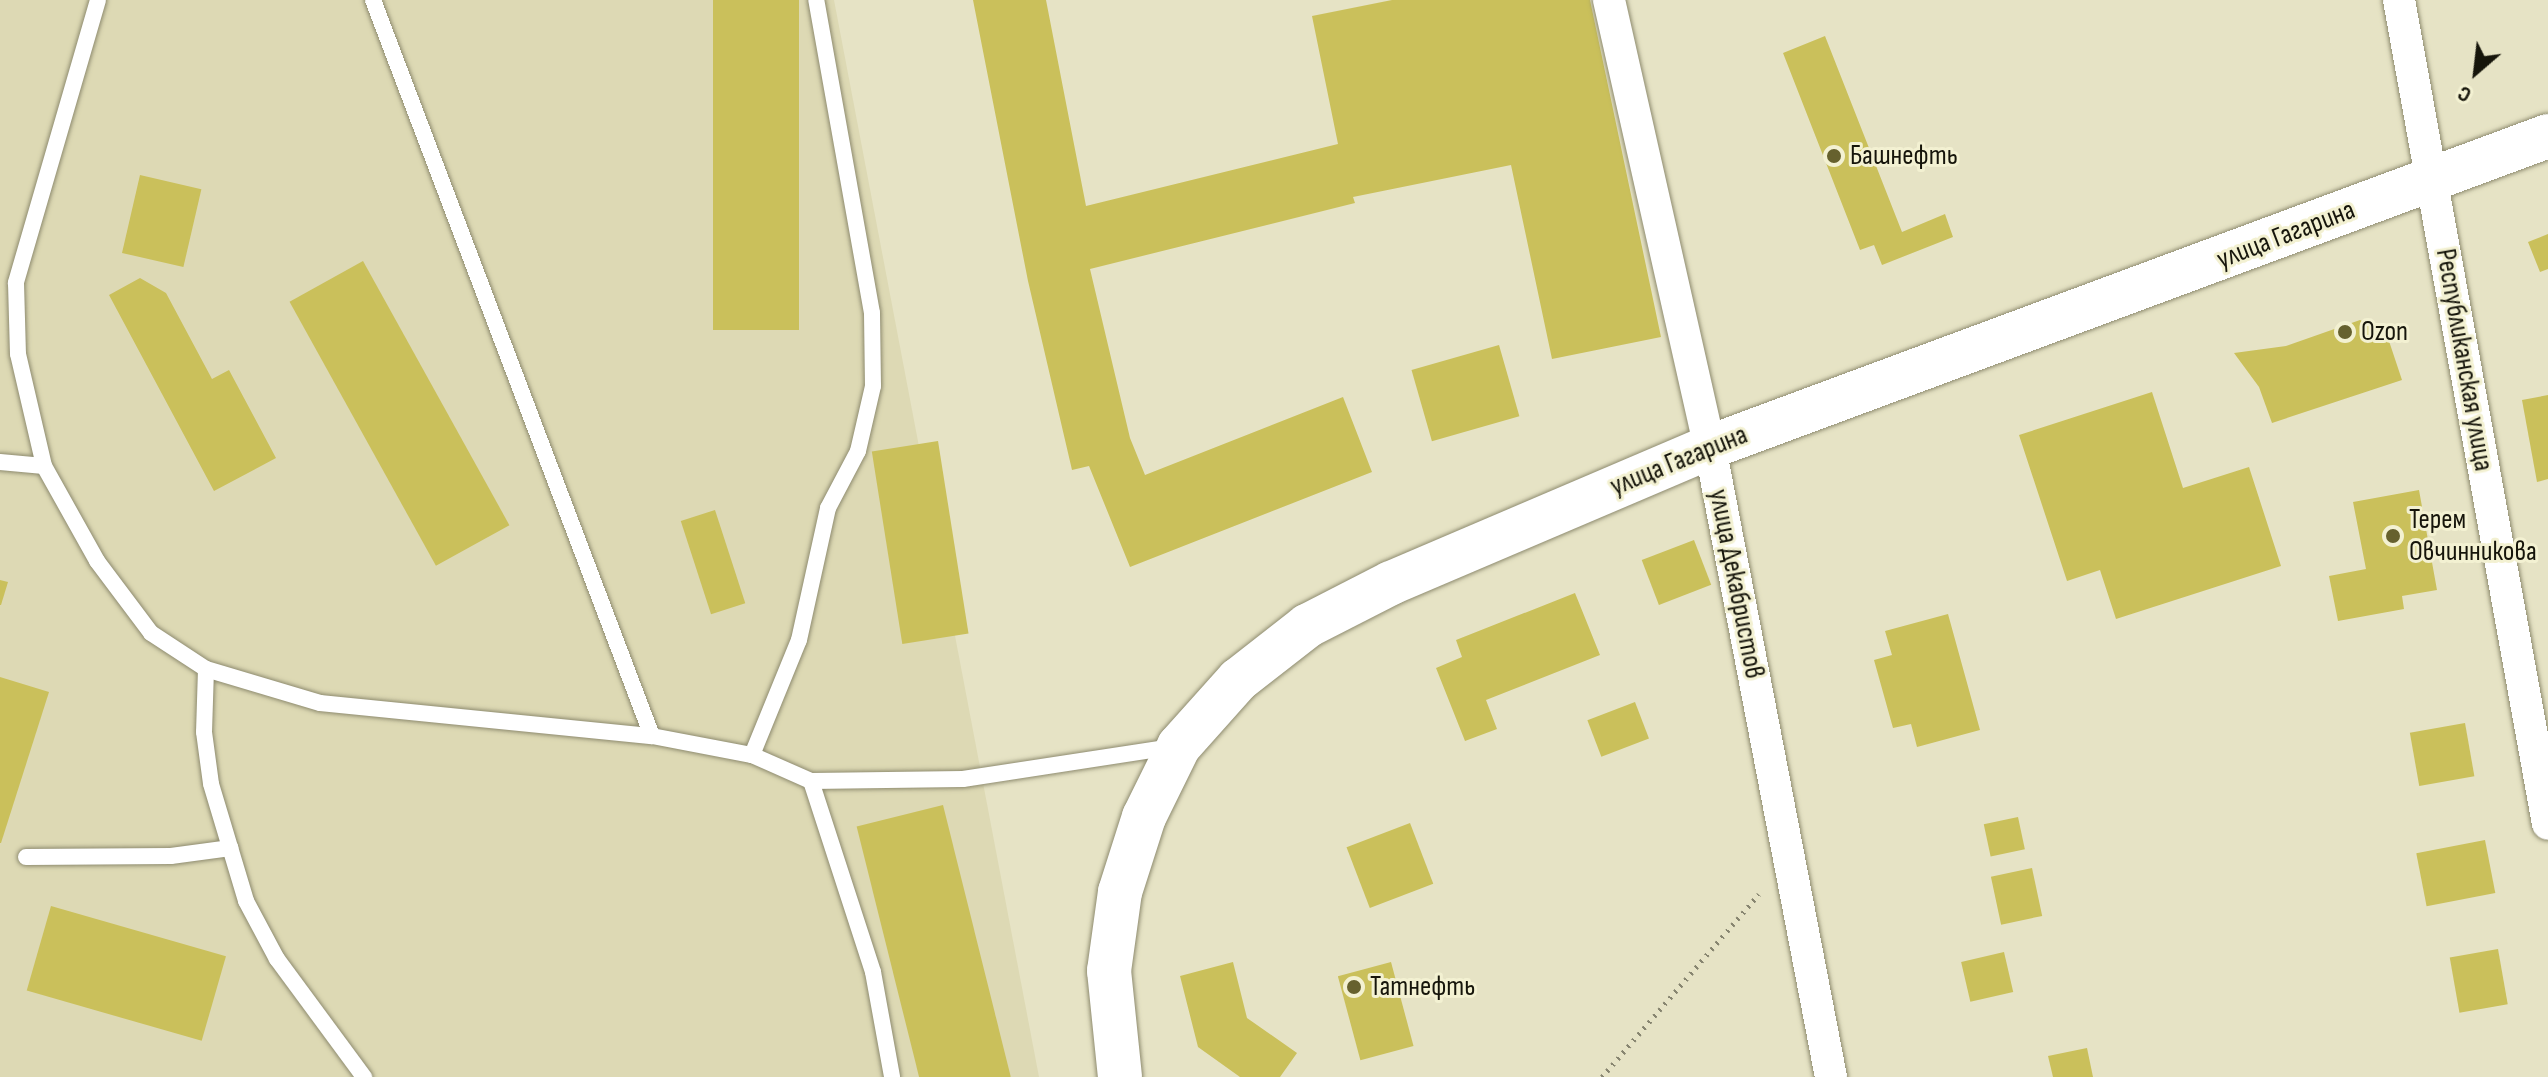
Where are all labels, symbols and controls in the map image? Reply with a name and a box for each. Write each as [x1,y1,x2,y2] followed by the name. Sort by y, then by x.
[2436,32,2516,112] north arrow
[2453,79,2476,108] text: С
[1850,139,1958,173] place label: Башнефть
[1825,147,1843,165] marker: Башнефть
[2212,193,2360,277] street label: улица Гагарина
[2428,246,2500,474] street label: Республиканская улица
[2361,315,2408,349] place label: Ozon
[2336,323,2354,341] marker: Ozon
[1605,418,1753,504] street label: улица Гагарина
[1701,486,1771,682] street label: улица Декабристов
[2409,503,2537,569] place label: Терем Овчинникова
[2384,527,2402,545] marker: Терем Овчинникова
[1370,970,1475,1004] place label: Татнефть
[1345,978,1363,996] marker: Татнефть

